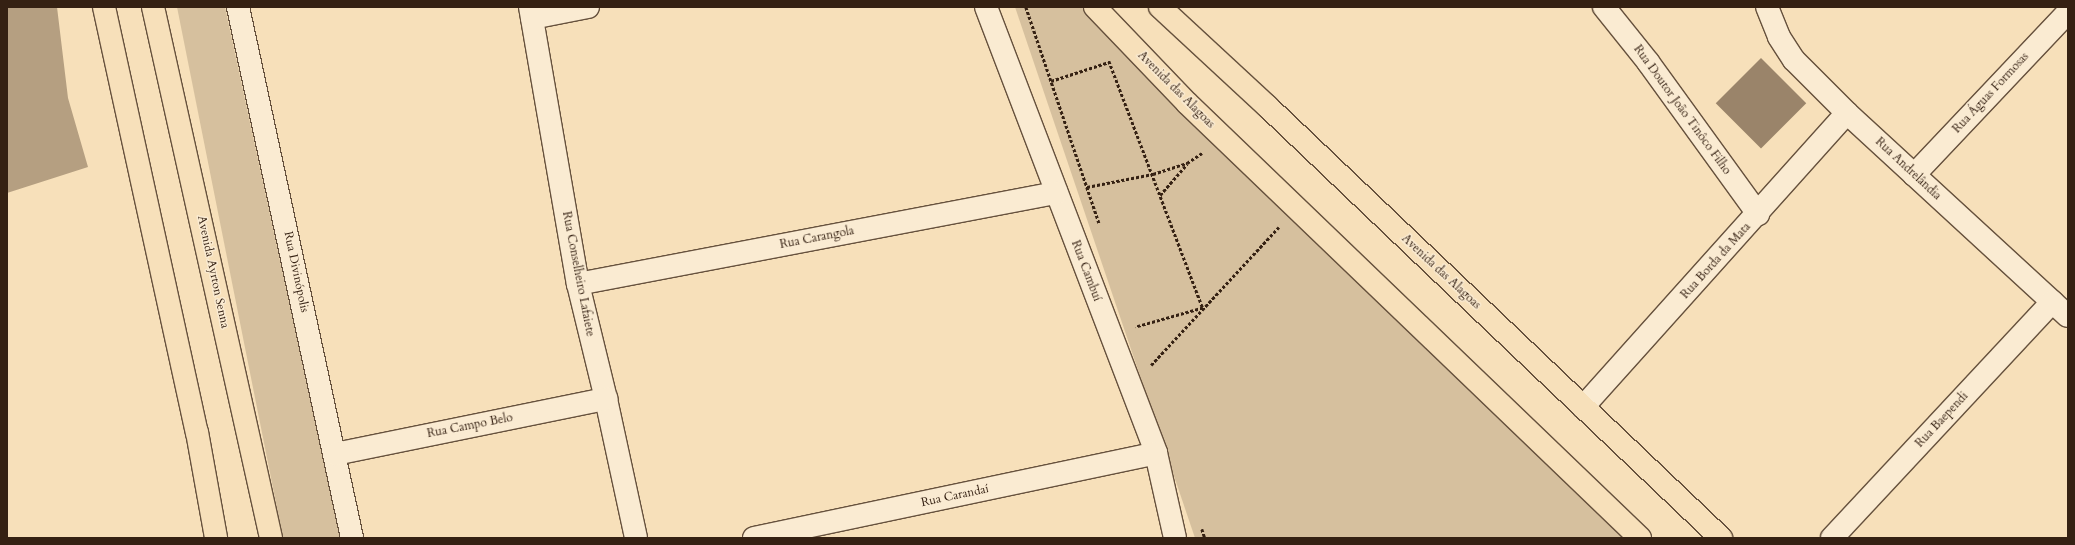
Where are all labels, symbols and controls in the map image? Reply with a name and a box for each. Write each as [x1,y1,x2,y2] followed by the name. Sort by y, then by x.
[1630,42,1734,178] street label: Rua Doutor João Tinôco Filho
[1134,48,1218,132] street label: Avenida das Alagoas
[1950,50,2032,136] street label: Rua Águas Formosas
[1872,135,1944,203] street label: Rua Andrelândia
[559,210,597,338] street label: Rua Conselheiro Lafaiete
[194,214,232,330] street label: Avenida Ayrton Senna
[1678,220,1754,302] street label: Rua Borda da Mata
[779,224,855,252] street label: Rua Carangola
[280,230,312,314] street label: Rua Divinópolis
[1398,232,1484,312] street label: Avenida das Alagoas
[1068,238,1104,304] street label: Rua Cambuí
[1913,389,1971,451] street label: Rua Baependi
[426,411,514,441] street label: Rua Campo Belo
[920,482,990,510] street label: Rua Carandaí

